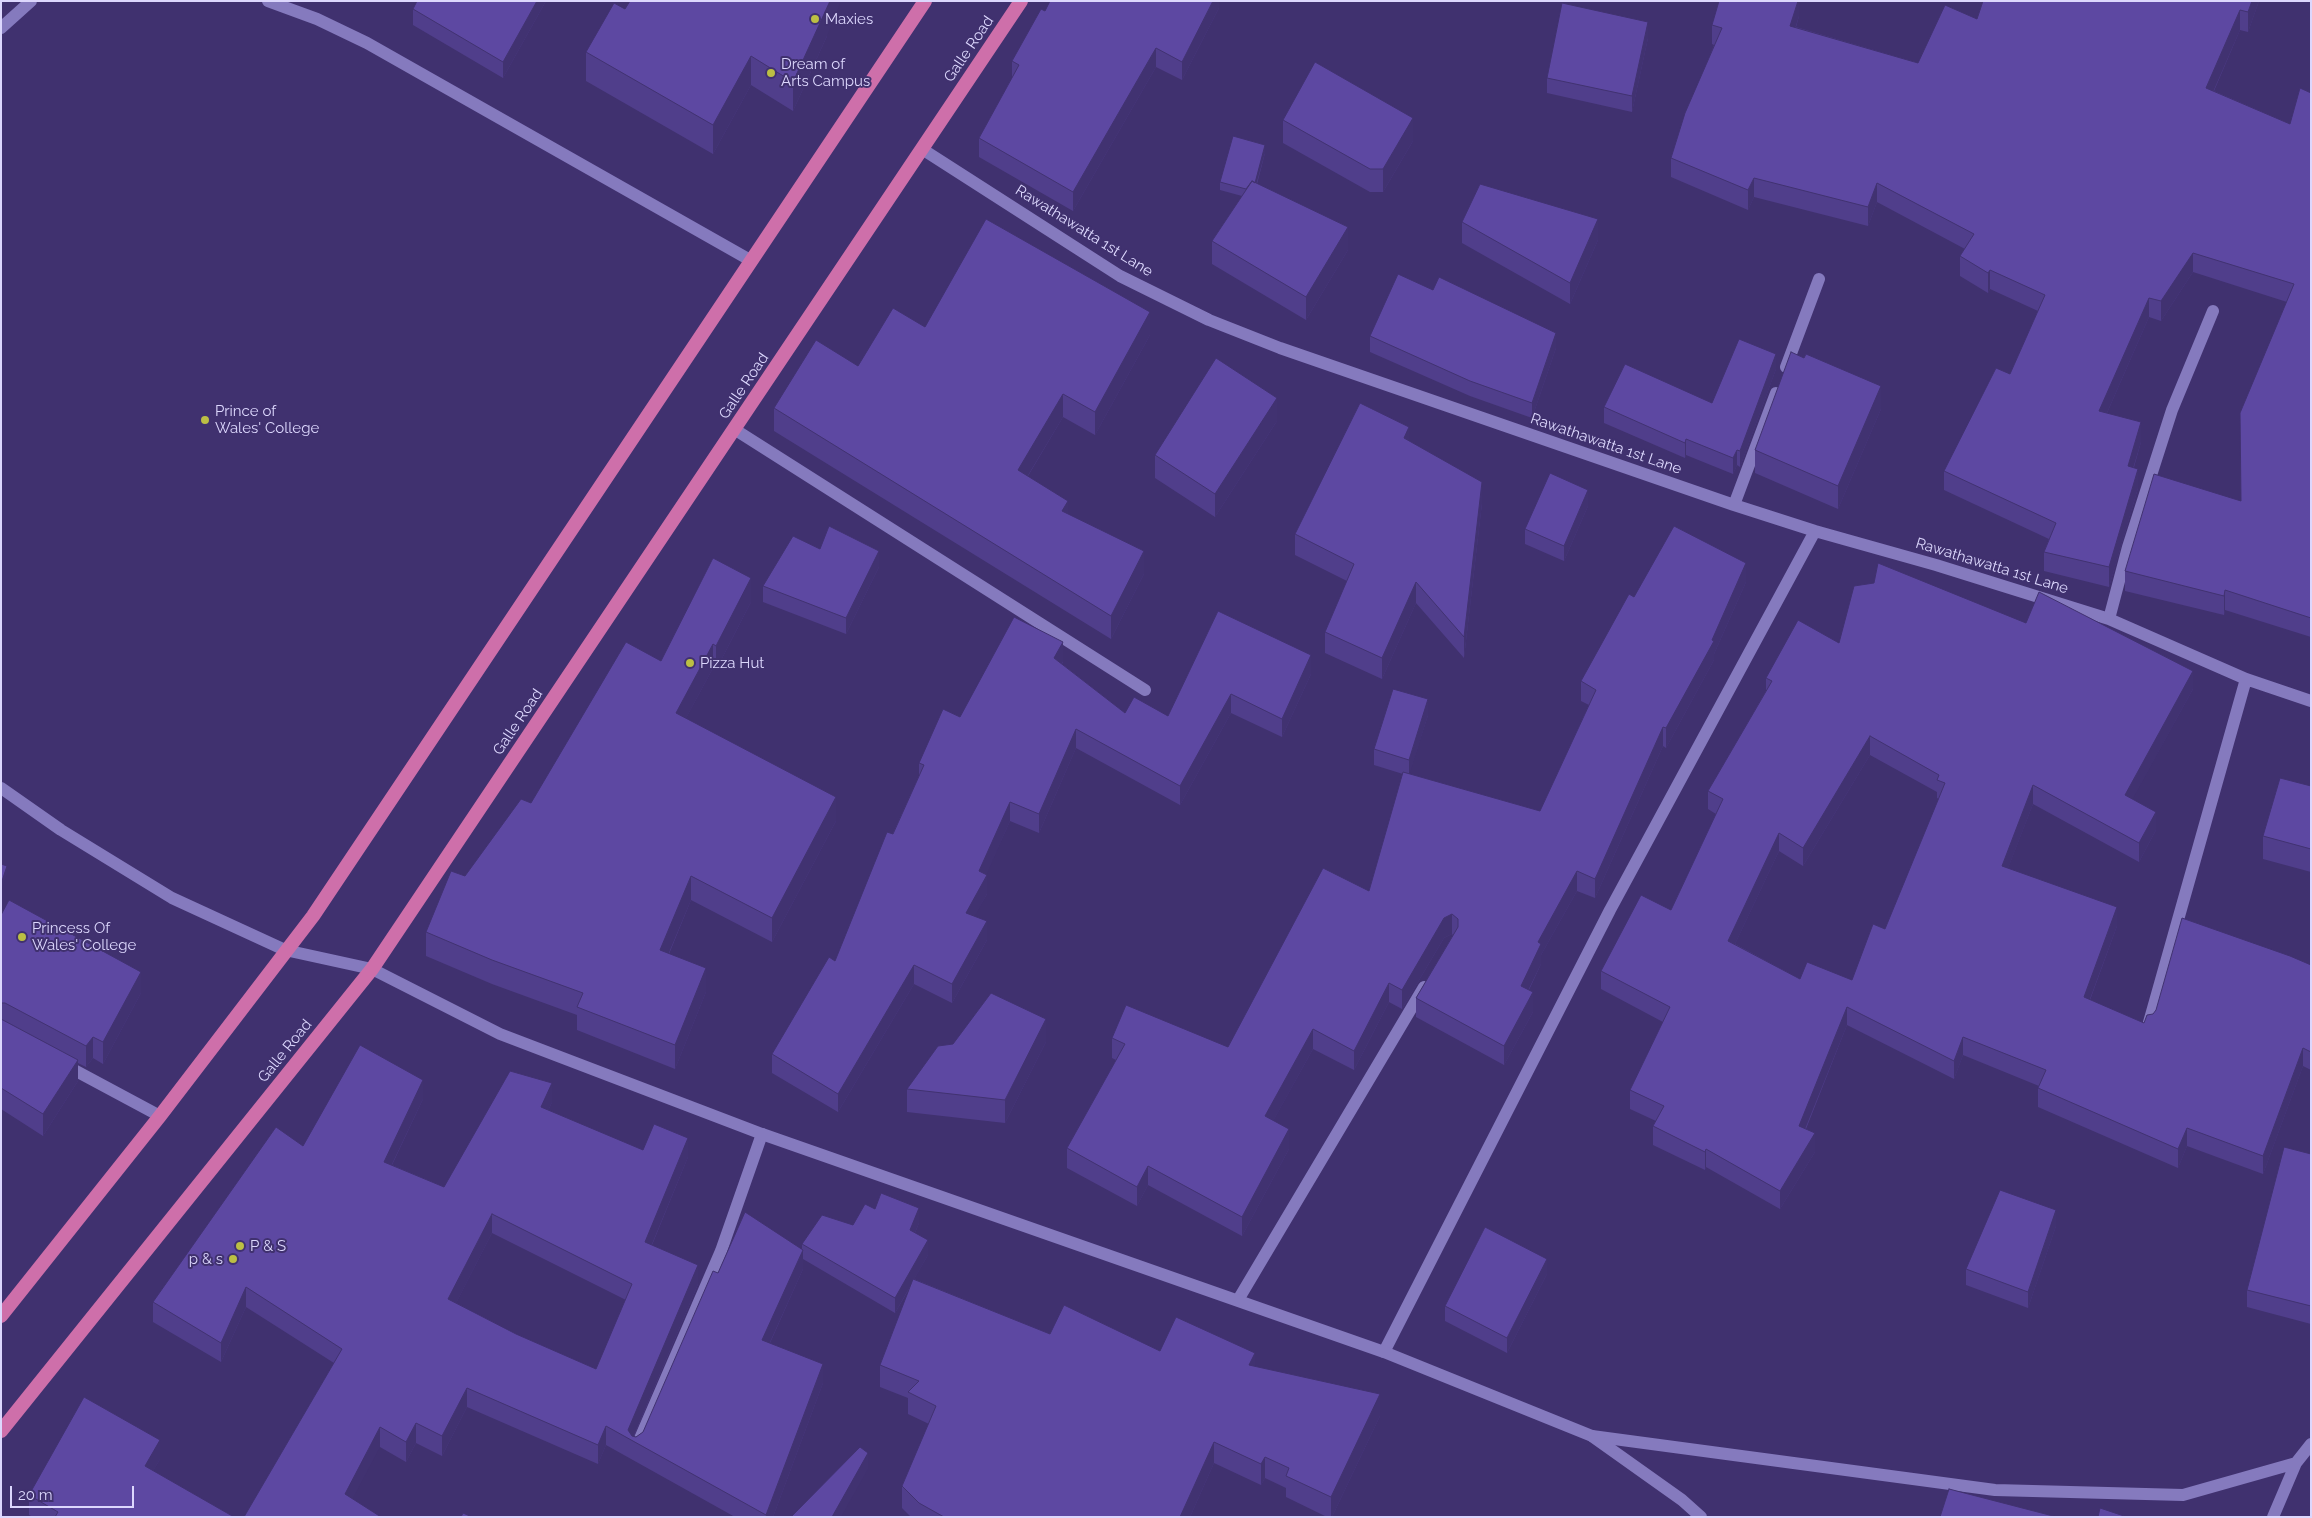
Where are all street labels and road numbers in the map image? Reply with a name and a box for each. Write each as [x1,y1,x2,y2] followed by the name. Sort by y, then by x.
[940,13,998,85] street label: Galle Road
[1012,181,1156,281] street label: Rawathawatta 1st Lane
[715,350,773,422] street label: Galle Road
[1528,410,1684,478] street label: Rawathawatta 1st Lane
[1914,534,2070,598] street label: Rawathawatta 1st Lane
[489,686,547,758] street label: Galle Road
[254,1016,316,1086] street label: Galle Road

